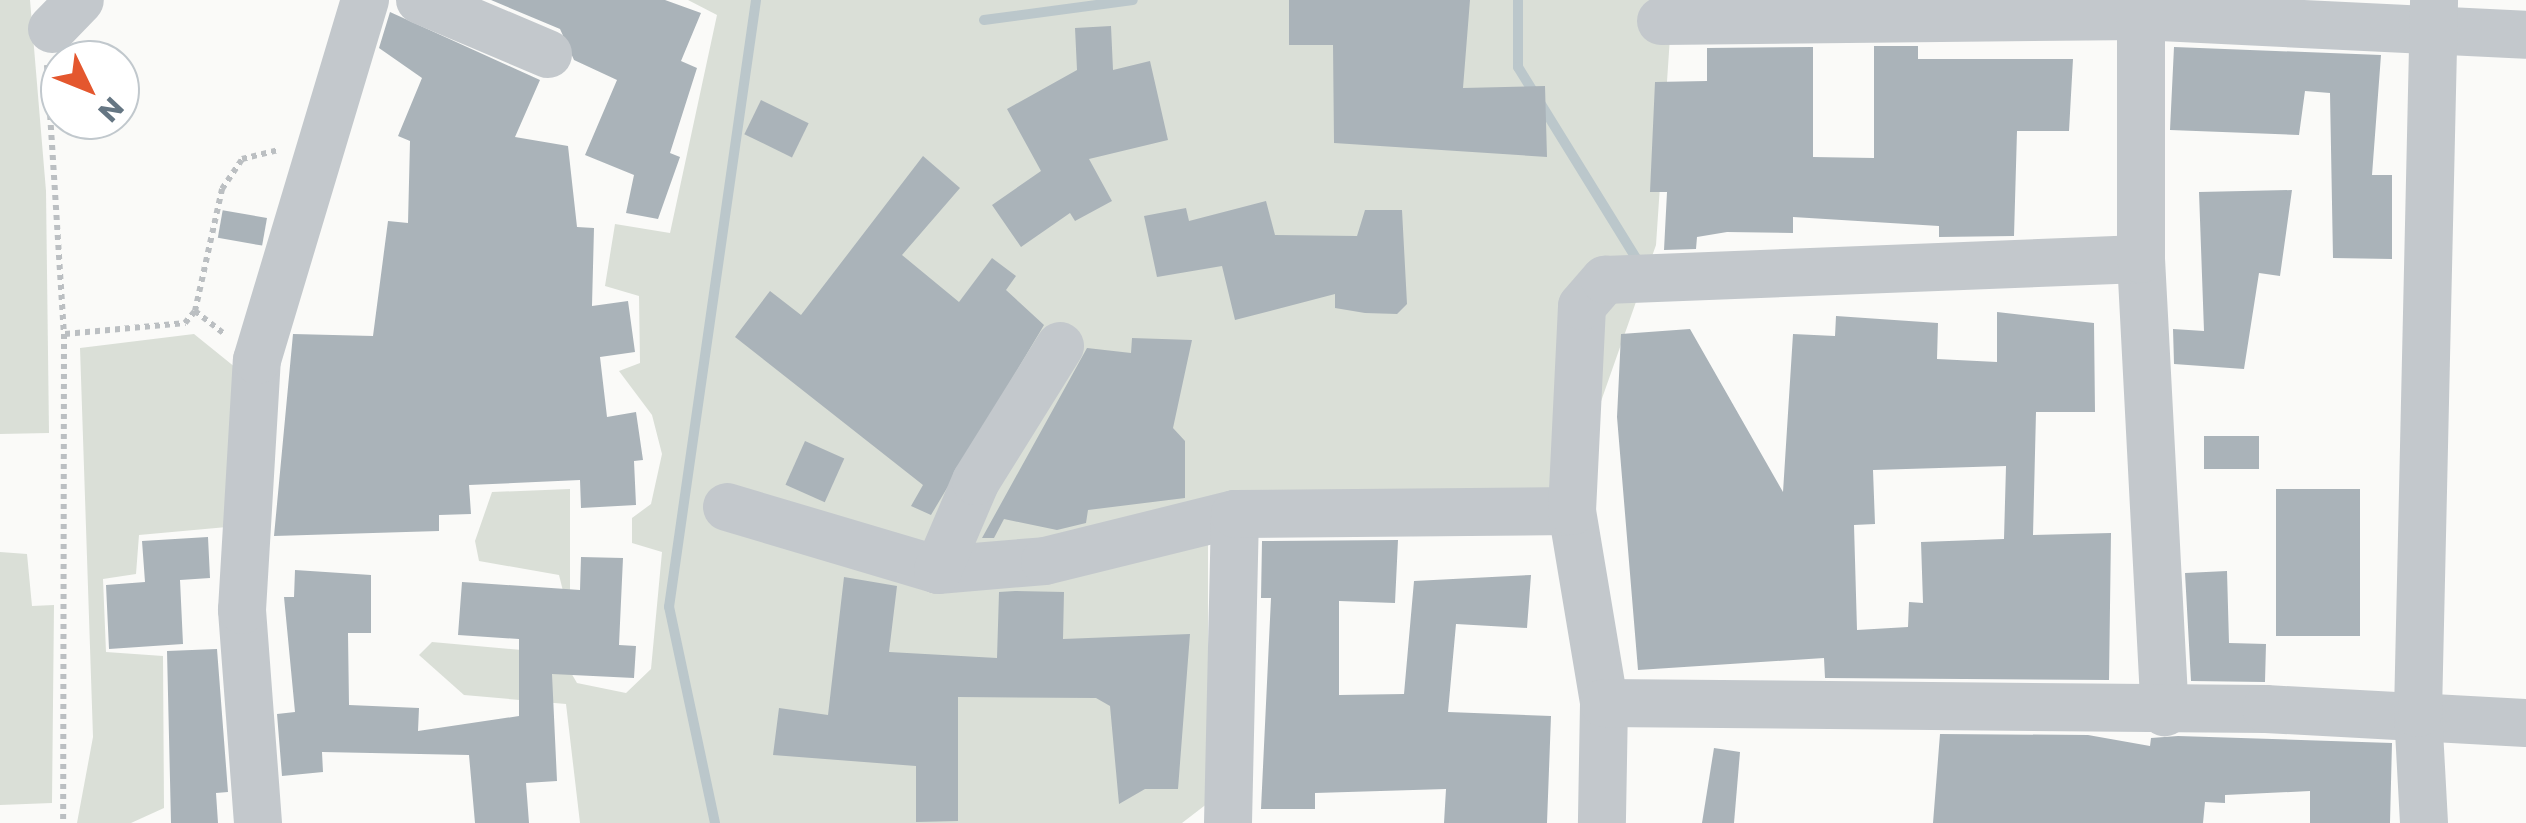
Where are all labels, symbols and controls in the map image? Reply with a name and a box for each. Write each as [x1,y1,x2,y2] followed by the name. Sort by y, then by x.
[40,40,140,140] north arrow
[89,88,132,130] text: N

